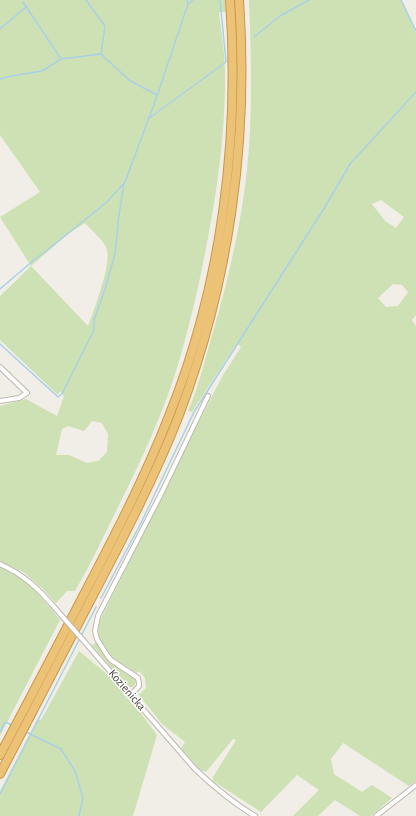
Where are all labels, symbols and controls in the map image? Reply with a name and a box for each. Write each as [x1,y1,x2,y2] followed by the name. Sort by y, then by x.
[105,666,149,714] street label: Kozienicka

